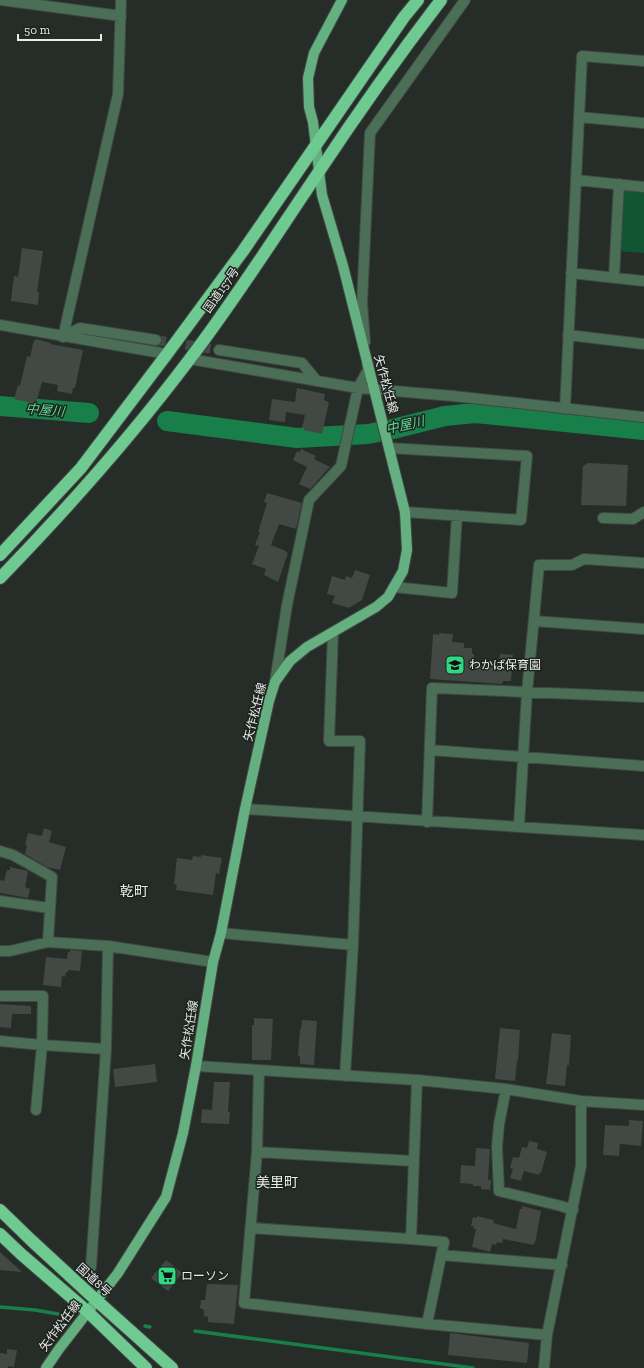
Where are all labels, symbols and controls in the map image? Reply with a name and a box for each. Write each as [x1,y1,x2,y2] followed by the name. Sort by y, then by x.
[18,16,101,42] scale bar
[24,23,51,37] text: 50 m
[200,265,242,315] street label: 国道157号
[371,353,401,415] street label: 矢作松任線
[25,401,67,419] water label: 中屋川
[384,413,428,437] water label: 中屋川
[444,654,466,676] school or university icon: わかば保育園
[469,658,541,672] place label: わかば保育園
[241,681,269,743] street label: 矢作松任線
[120,883,148,900] district label: 乾町
[177,999,201,1061] street label: 矢作松任線
[256,1174,298,1191] district label: 美里町
[74,1261,114,1299] street label: 国道8号
[156,1265,178,1287] supermarket icon: ローソン
[181,1269,229,1283] place label: ローソン
[36,1298,84,1354] street label: 矢作松任線

